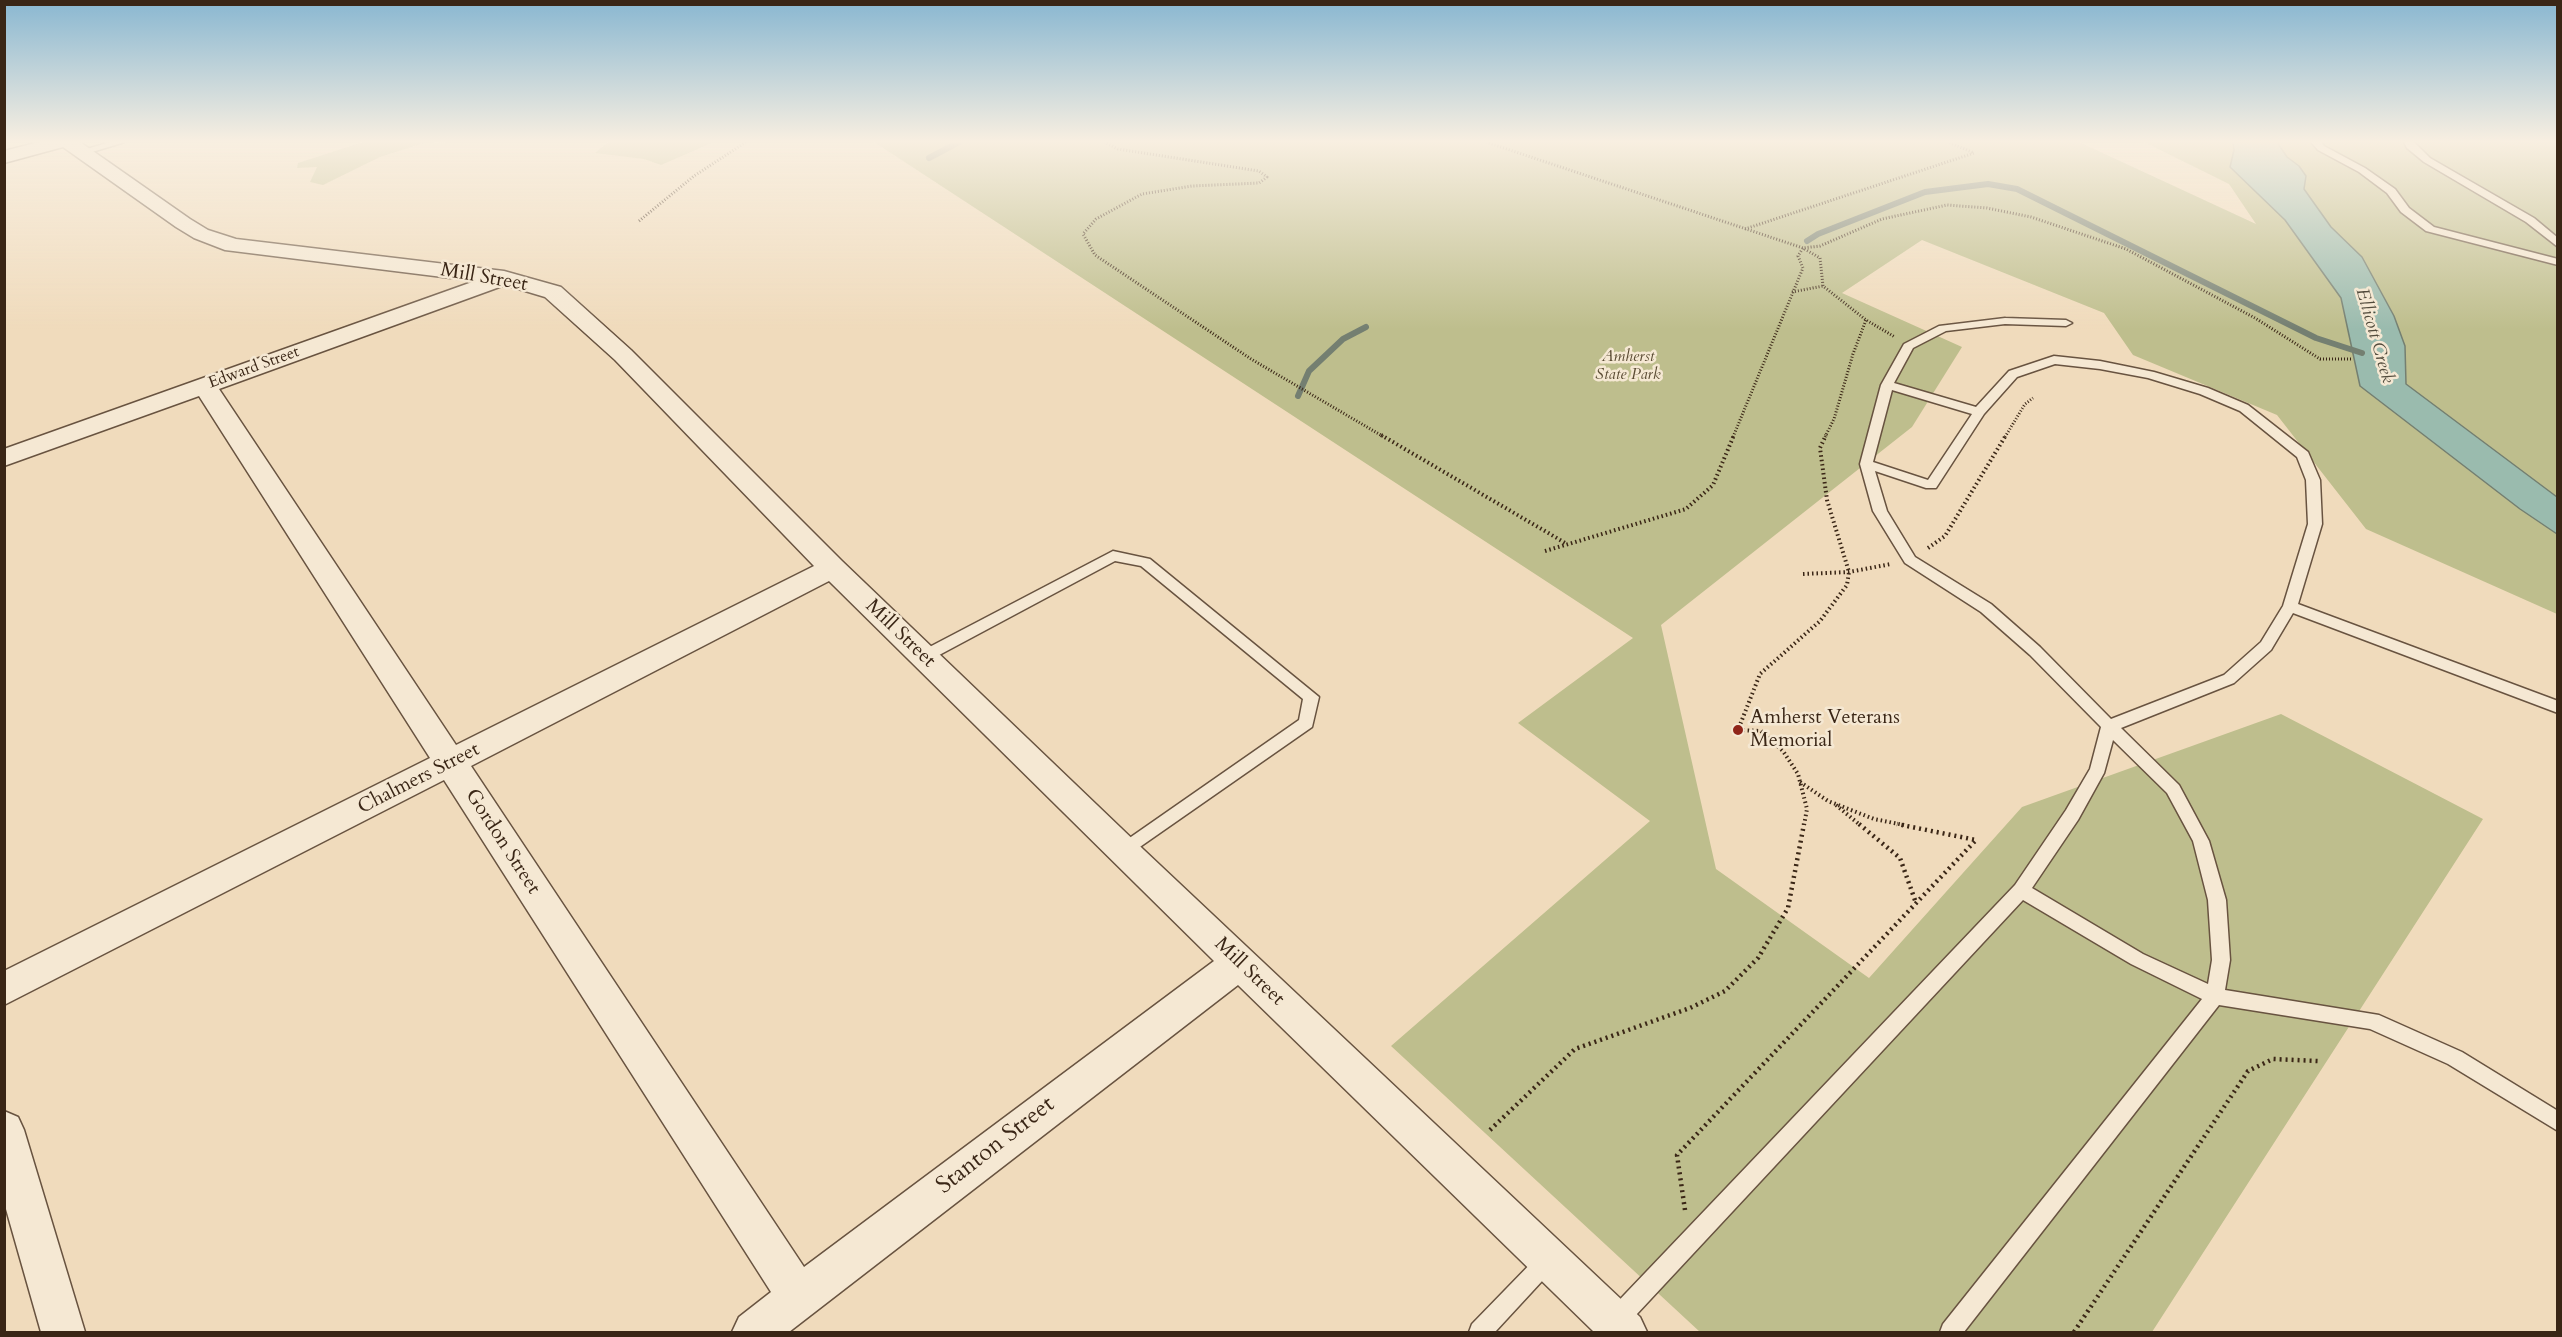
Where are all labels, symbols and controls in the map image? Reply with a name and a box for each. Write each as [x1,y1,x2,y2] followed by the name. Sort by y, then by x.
[439,259,529,297] street label: Mill Street
[2350,286,2398,386] water label: Ellicott Creek
[206,343,302,393] street label: Edward Street
[1595,347,1661,385] park label: Amherst State Park
[860,595,940,673] street label: Mill Street
[1750,706,1900,753] place label: Amherst Veterans Memorial
[1731,723,1745,737] marker: Amherst Veterans Memorial
[354,738,484,820] street label: Chalmers Street
[459,785,545,899] street label: Gordon Street
[1209,933,1289,1011] street label: Mill Street
[931,1091,1061,1201] street label: Stanton Street

